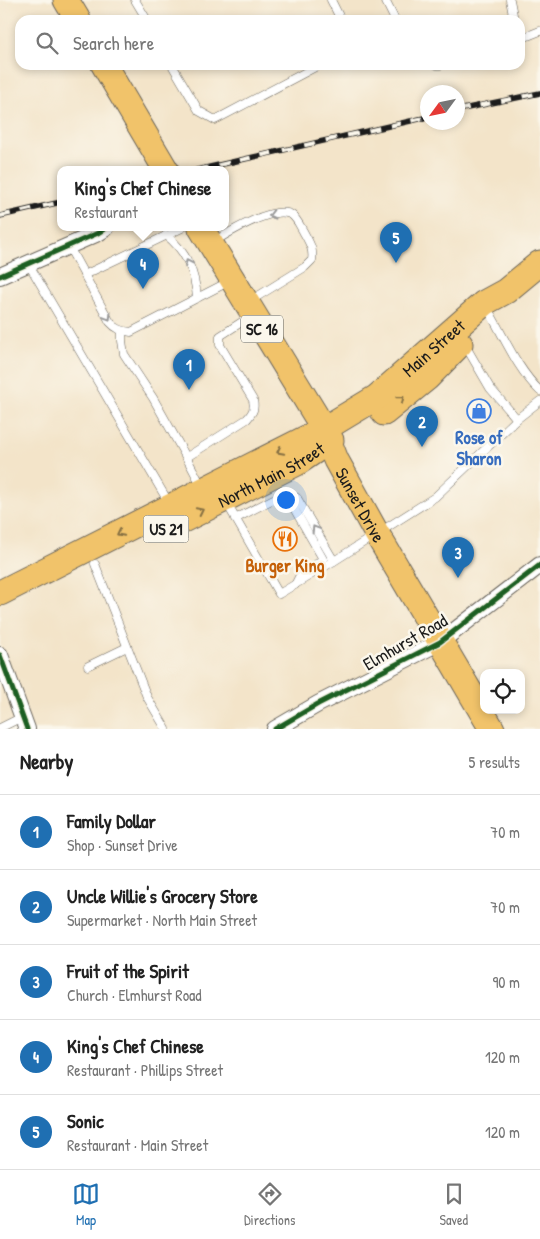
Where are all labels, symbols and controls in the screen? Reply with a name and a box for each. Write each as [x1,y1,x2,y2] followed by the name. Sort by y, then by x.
[15,15,525,70] search box
[33,29,61,57] icon: search
[73,30,154,56] text: Search here
[420,85,465,130] north arrow
[57,166,229,231] popup
[75,175,211,201] text: King's Chef Chinese
[75,201,138,223] text: Restaurant
[268,209,277,220] one-way arrow
[380,222,412,263] pin: 5
[127,248,159,289] pin: 4
[184,259,194,268] one-way arrow
[101,312,111,321] one-way arrow
[396,313,471,382] street label: Main Street
[241,316,283,342] road number: SC 16
[173,349,205,390] pin: 1
[395,396,404,405] one-way arrow
[466,398,492,424] shop icon: Rose of Sharon
[406,406,438,447] pin: 2
[455,425,503,471] place label: Rose of Sharon
[213,435,330,513] street label: North Main Street
[276,445,285,456] one-way arrow
[330,463,392,547] street label: Sunset Drive
[273,487,299,513] your location
[195,507,204,518] one-way arrow
[144,516,188,542] road number: US 21
[272,526,298,552] restaurant icon: Burger King
[312,526,322,535] one-way arrow
[116,527,125,537] one-way arrow
[442,537,474,578] pin: 3
[245,553,325,579] place label: Burger King
[358,608,452,676] street label: Elmhurst Road
[480,669,525,714] map controls
[480,669,525,714] button: locate
[20,747,73,776] text: Nearby
[469,751,520,773] text: 5 results
[67,808,156,834] text: Family Dollar
[33,821,39,843] text: 1
[490,821,520,843] text: 70 m
[67,834,178,856] text: Shop · Sunset Drive
[67,883,258,909] text: Uncle Willie's Grocery Store
[32,896,40,918] text: 2
[490,896,520,918] text: 70 m
[67,909,257,931] text: Supermarket · North Main Street
[67,958,189,984] text: Fruit of the Spirit
[32,971,40,993] text: 3
[492,971,520,993] text: 90 m
[67,984,202,1006] text: Church · Elmhurst Road
[67,1033,204,1059] text: King's Chef Chinese
[33,1046,39,1068] text: 4
[485,1046,520,1068] text: 120 m
[67,1059,223,1081] text: Restaurant · Phillips Street
[67,1108,104,1134] text: Sonic
[33,1121,39,1143] text: 5
[485,1121,520,1143] text: 120 m
[67,1134,208,1156] text: Restaurant · Main Street
[72,1180,100,1229] tab: Map
[244,1180,295,1229] tab: Directions
[439,1180,468,1229] tab: Saved

